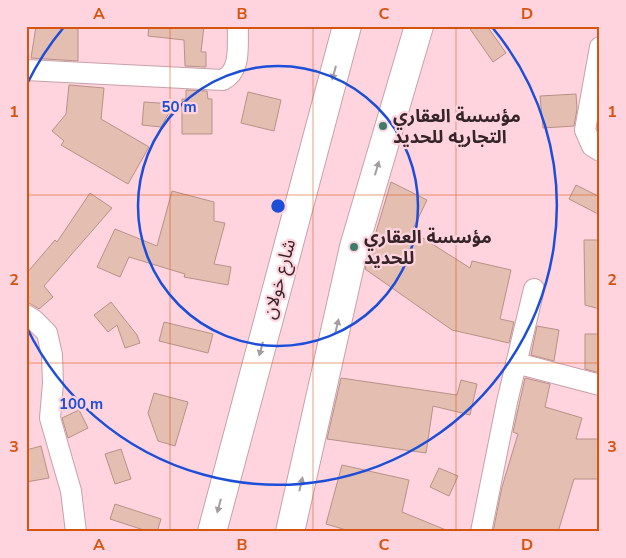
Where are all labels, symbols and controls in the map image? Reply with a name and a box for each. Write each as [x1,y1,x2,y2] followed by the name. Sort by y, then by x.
[93,3,105,25] text: A
[236,3,248,25] text: B
[379,3,390,25] text: C
[521,3,533,25] text: D
[330,66,338,81] one-way arrow
[161,97,197,117] text: 50 m
[9,101,19,123] text: 1
[607,101,617,123] text: 1
[393,104,521,149] place label: مؤسسة العقاري التجاريه للحديد
[377,120,389,132] marker: مؤسسة العقاري التجاريه للحديد
[374,161,382,176] one-way arrow
[269,197,287,215] centre of rings
[364,225,492,270] place label: مؤسسة العقاري للحديد
[257,236,303,322] street label: شارع خولان
[348,241,360,253] marker: مؤسسة العقاري للحديد
[9,269,19,291] text: 2
[607,269,617,291] text: 2
[333,317,341,333] one-way arrow
[256,341,264,356] one-way arrow
[59,394,103,414] text: 100 m
[9,436,19,458] text: 3
[607,436,617,458] text: 3
[297,477,305,492] one-way arrow
[214,498,222,513] one-way arrow
[93,534,105,556] text: A
[236,534,248,556] text: B
[379,534,390,556] text: C
[521,534,533,556] text: D

